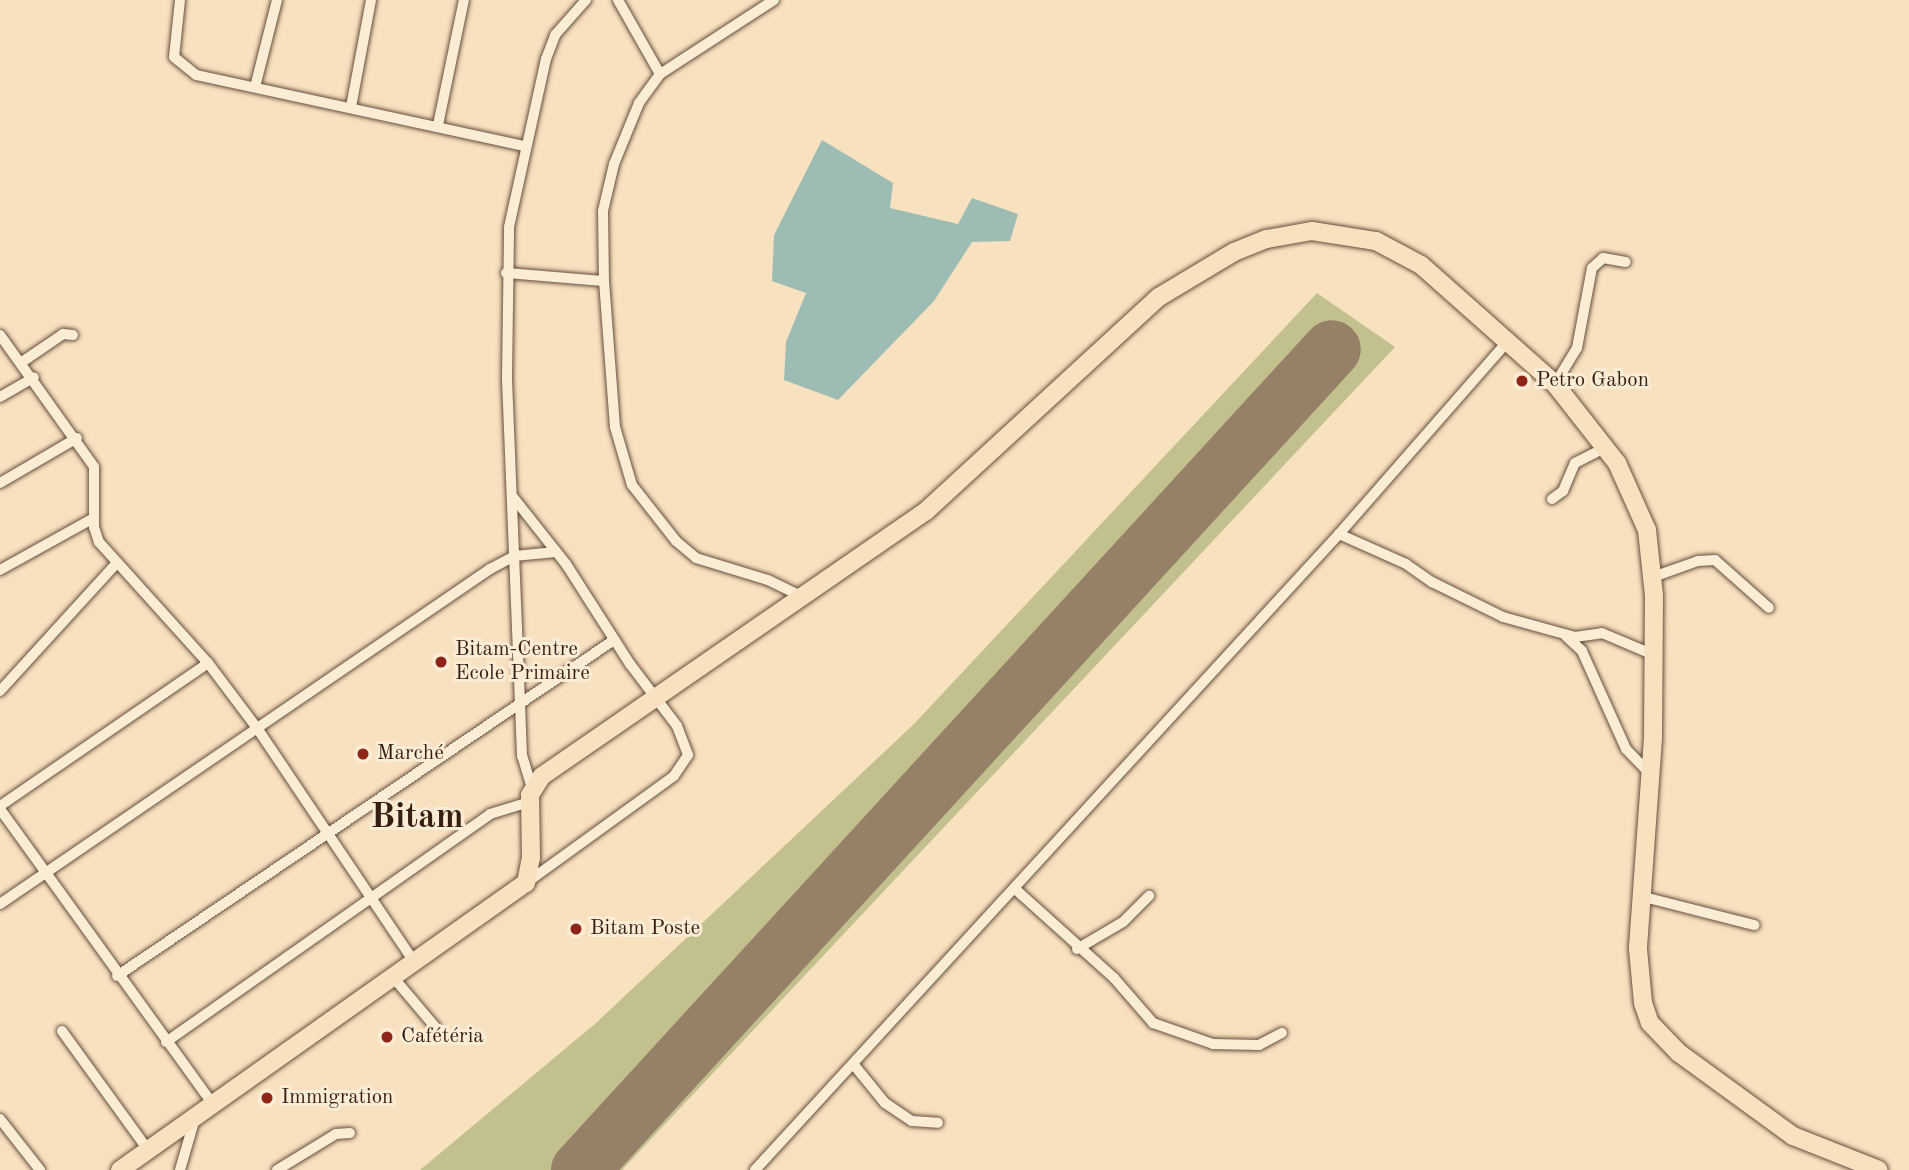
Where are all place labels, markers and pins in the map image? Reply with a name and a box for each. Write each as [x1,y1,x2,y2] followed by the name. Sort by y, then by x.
[1536,368,1649,394] place label: Petro Gabon
[1514,373,1530,389] marker: Petro Gabon
[455,637,590,687] place label: Bitam-Centre Ecole Primaire
[433,654,449,670] marker: Bitam-Centre Ecole Primaire
[377,741,444,767] place label: Marché
[355,746,371,762] marker: Marché
[590,916,700,942] place label: Bitam Poste
[568,921,584,937] marker: Bitam Poste
[401,1024,484,1050] place label: Cafétéria
[379,1029,395,1045] marker: Cafétéria
[281,1085,393,1111] place label: Immigration
[259,1090,275,1106] marker: Immigration

